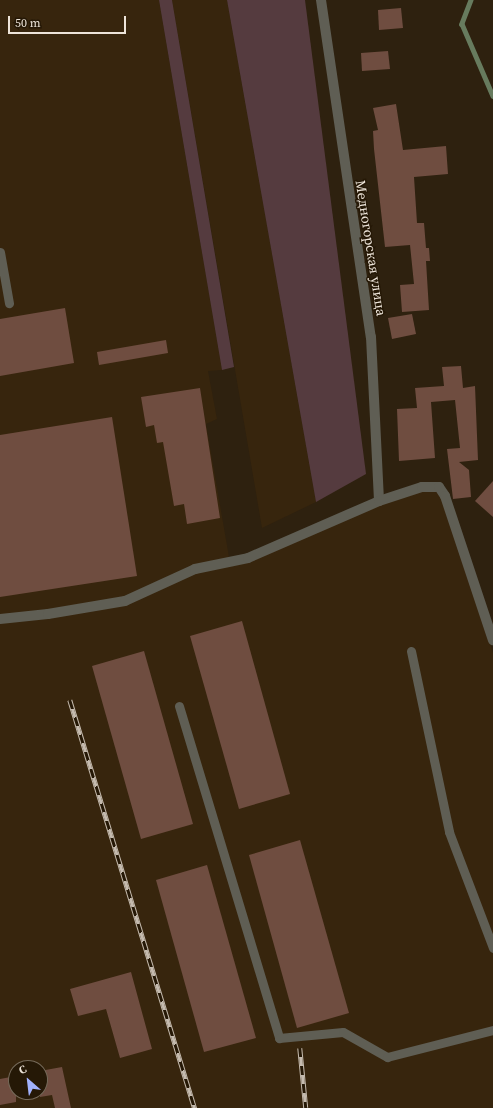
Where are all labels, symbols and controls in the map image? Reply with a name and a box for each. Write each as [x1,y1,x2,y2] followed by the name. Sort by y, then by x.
[10,8,128,34] scale bar
[15,15,41,31] text: 50 m
[352,179,390,317] street label: Медногорская улица
[8,1060,48,1100] north arrow
[16,1062,29,1078] text: С

